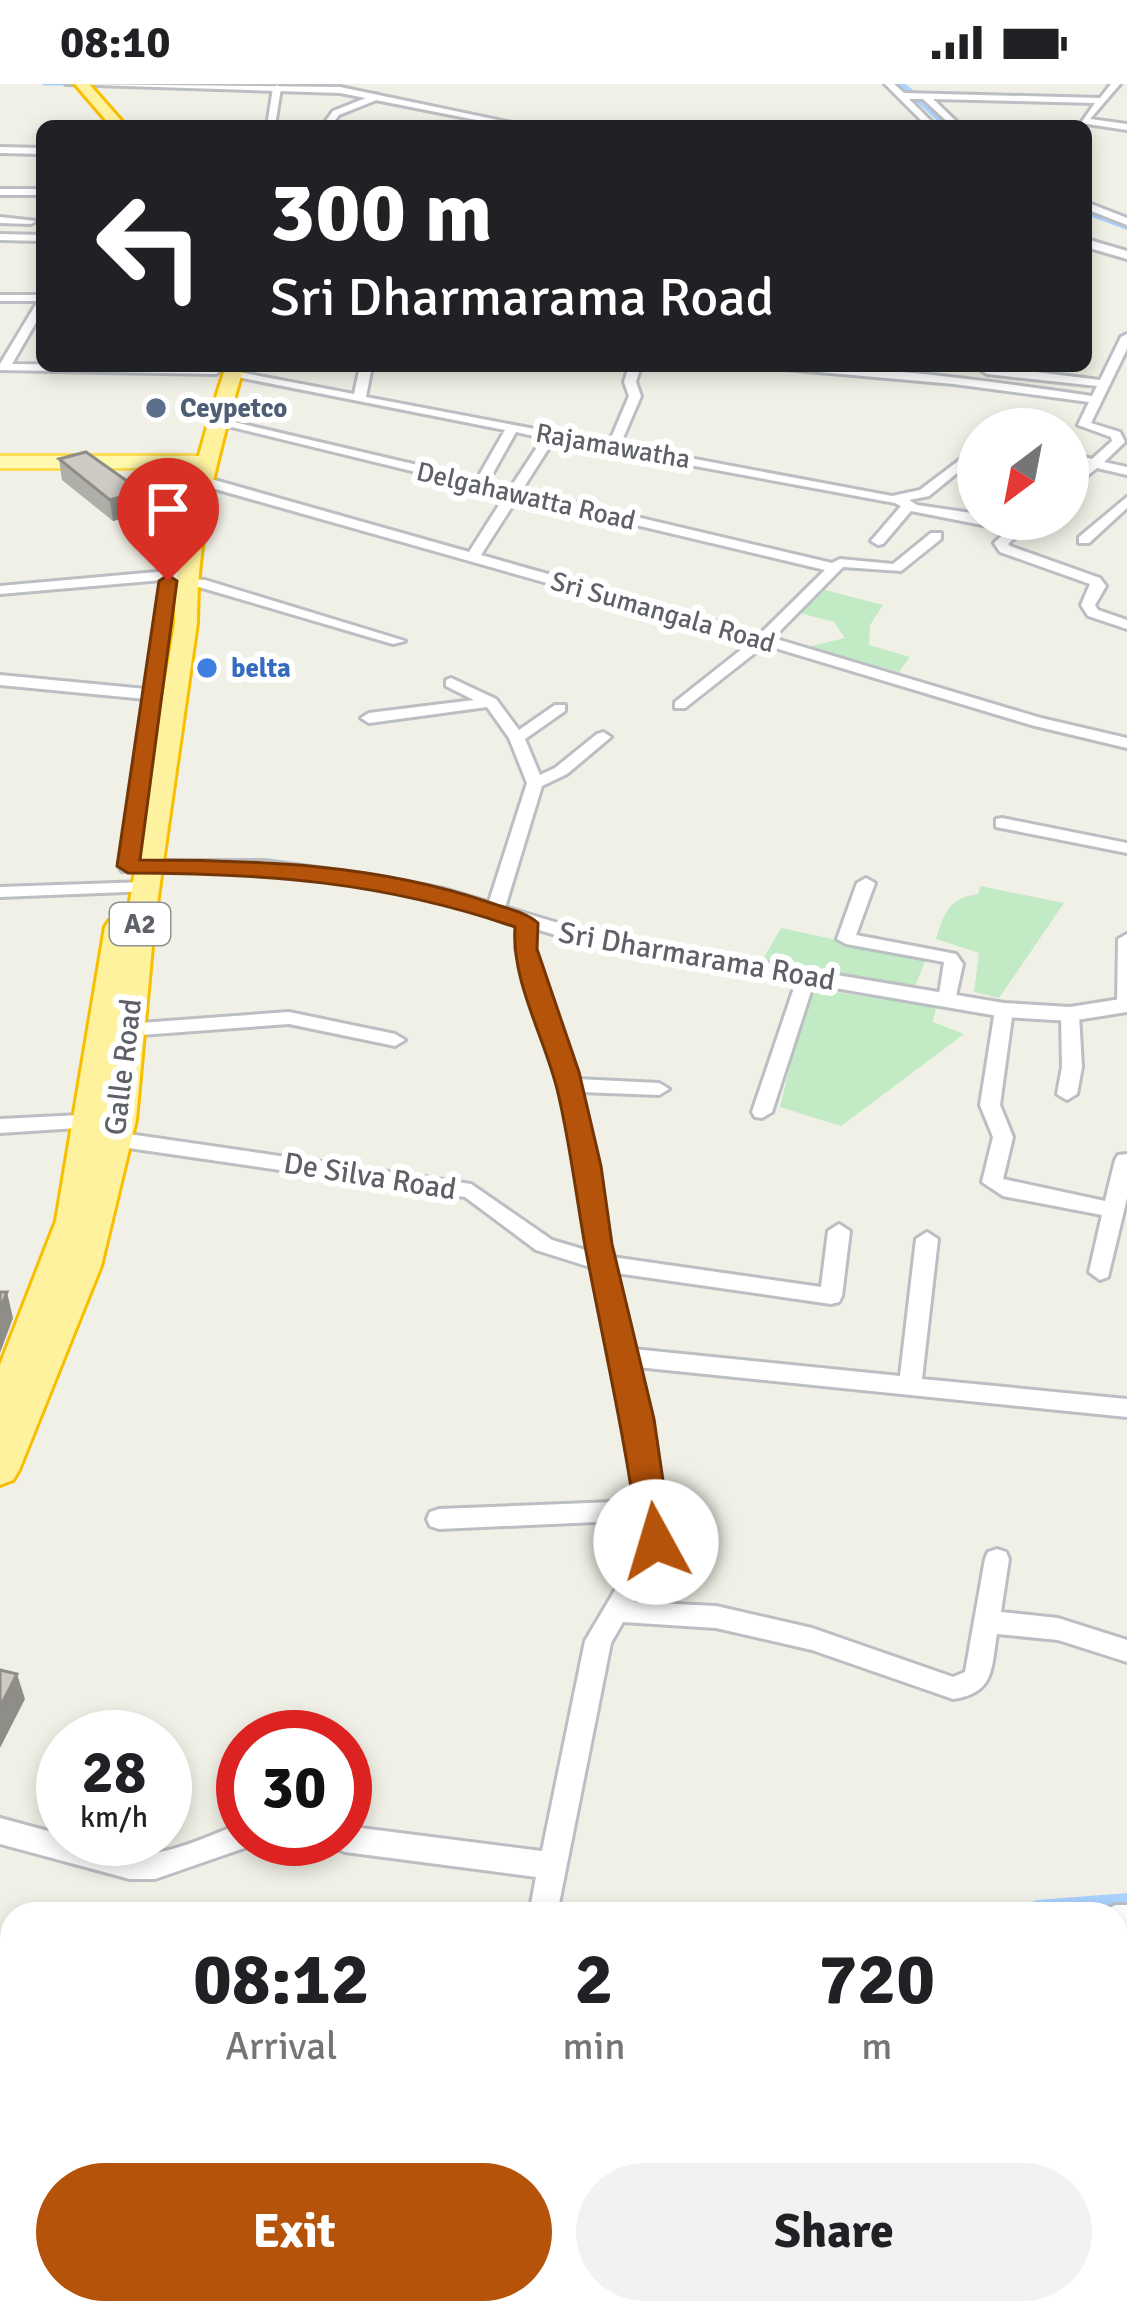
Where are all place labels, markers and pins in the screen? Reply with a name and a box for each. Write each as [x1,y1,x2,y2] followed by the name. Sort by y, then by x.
[180,392,287,425] place label: Ceypetco
[143,395,169,421] marker: Ceypetco
[117,458,219,581] pin
[231,652,291,685] place label: belta
[194,655,220,681] marker: belta

